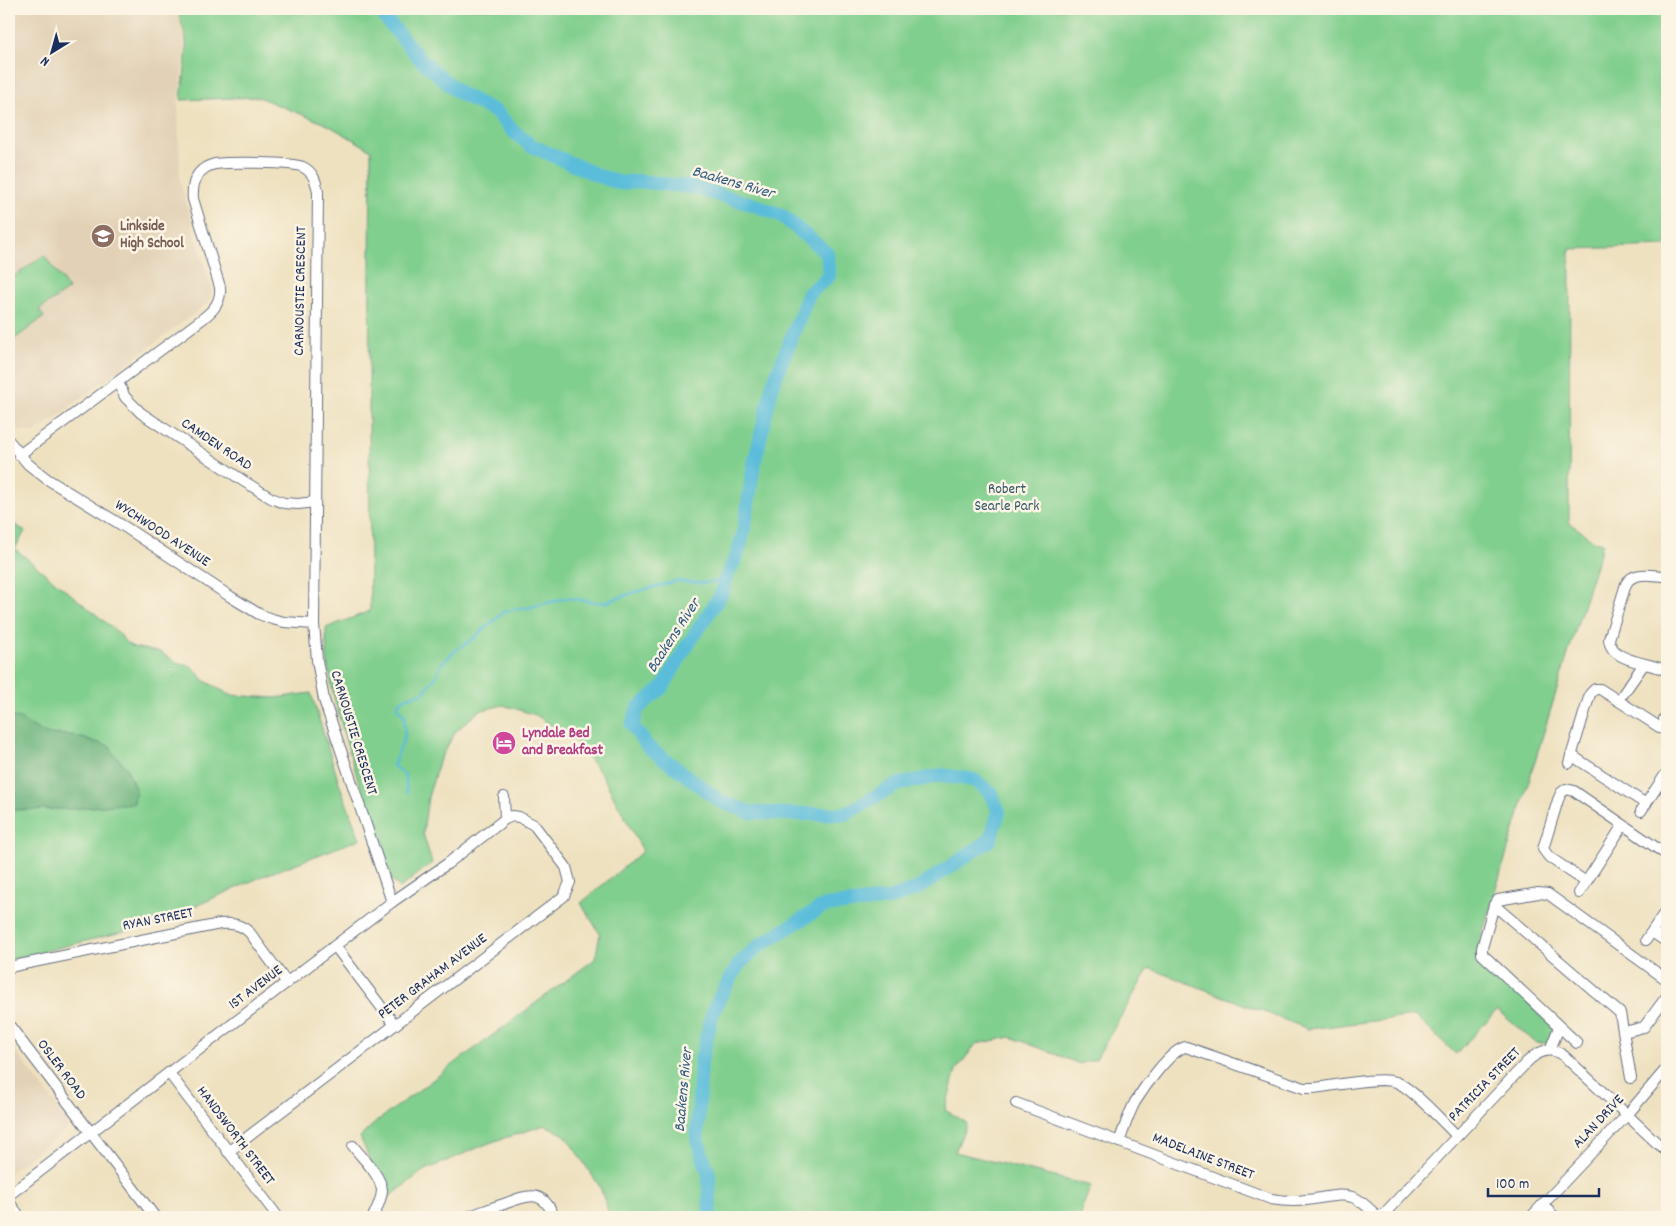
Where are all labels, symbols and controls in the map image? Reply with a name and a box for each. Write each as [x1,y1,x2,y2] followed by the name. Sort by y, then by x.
[28,28,78,78] north arrow
[37,51,54,71] text: N
[689,160,779,206] water label: Baakens River
[120,216,184,255] place label: Linkside High School
[90,223,116,249] school or university icon: Linkside High School
[289,226,313,356] street label: CARNOUSTIE CRESCENT
[176,413,256,477] street label: CAMDEN ROAD
[975,479,1039,518] park label: Robert Searle Park
[110,495,214,573] street label: WYCHWOOD AVENUE
[641,593,708,678] water label: Baakens River
[324,668,382,798] street label: CARNOUSTIE CRESCENT
[522,723,604,762] place label: Lyndale Bed and Breakfast
[491,730,517,756] hotel icon: Lyndale Bed and Breakfast
[121,902,195,938] street label: RYAN STREET
[374,928,492,1026] street label: PETER GRAHAM AVENUE
[224,960,288,1016] street label: 1ST AVENUE
[31,1035,91,1105] street label: OSLER ROAD
[1444,1043,1526,1127] street label: PATRICIA STREET
[669,1045,699,1133] water label: Baakens River
[190,1082,280,1190] street label: HANDSWORTH STREET
[1568,1090,1630,1154] street label: ALAN DRIVE
[1149,1127,1257,1187] street label: MADELAINE STREET
[1488,1166,1600,1198] scale bar
[1496,1174,1529,1196] text: 100 m

